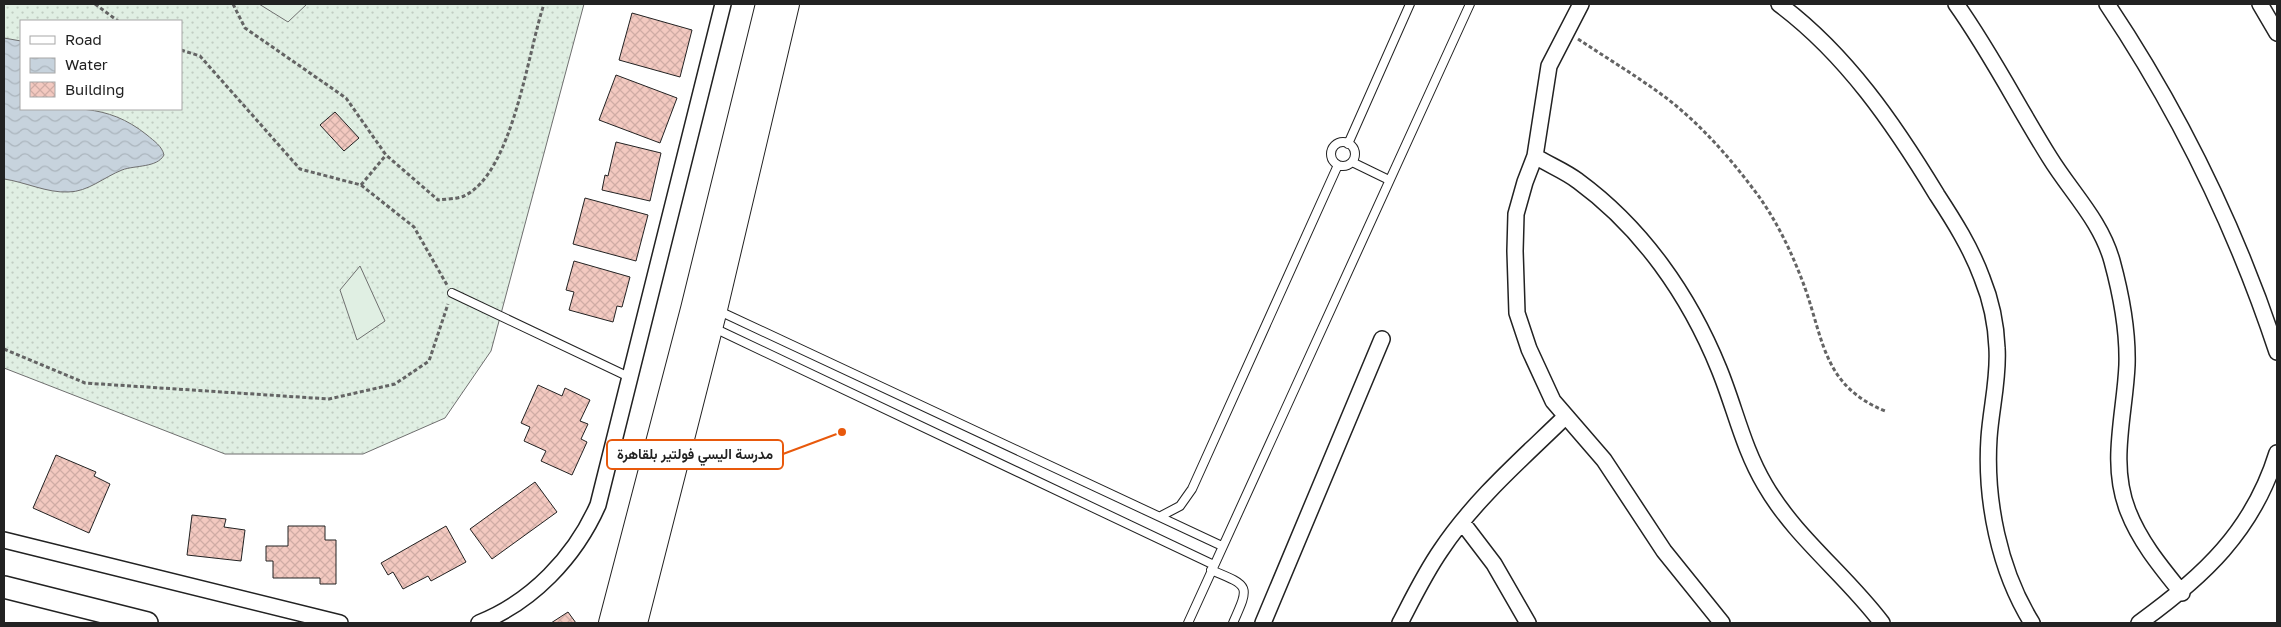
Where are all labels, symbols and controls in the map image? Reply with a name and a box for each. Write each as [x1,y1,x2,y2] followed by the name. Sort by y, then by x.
[20,20,182,110] legend
[65,30,102,48] text: Road
[65,55,108,73] text: Water
[65,80,125,98] text: Building
[607,440,783,469] callout: مدرسة اليسي فولتير بلقاهرة
[617,445,773,466] text: مدرسة اليسي فولتير بلقاهرة

